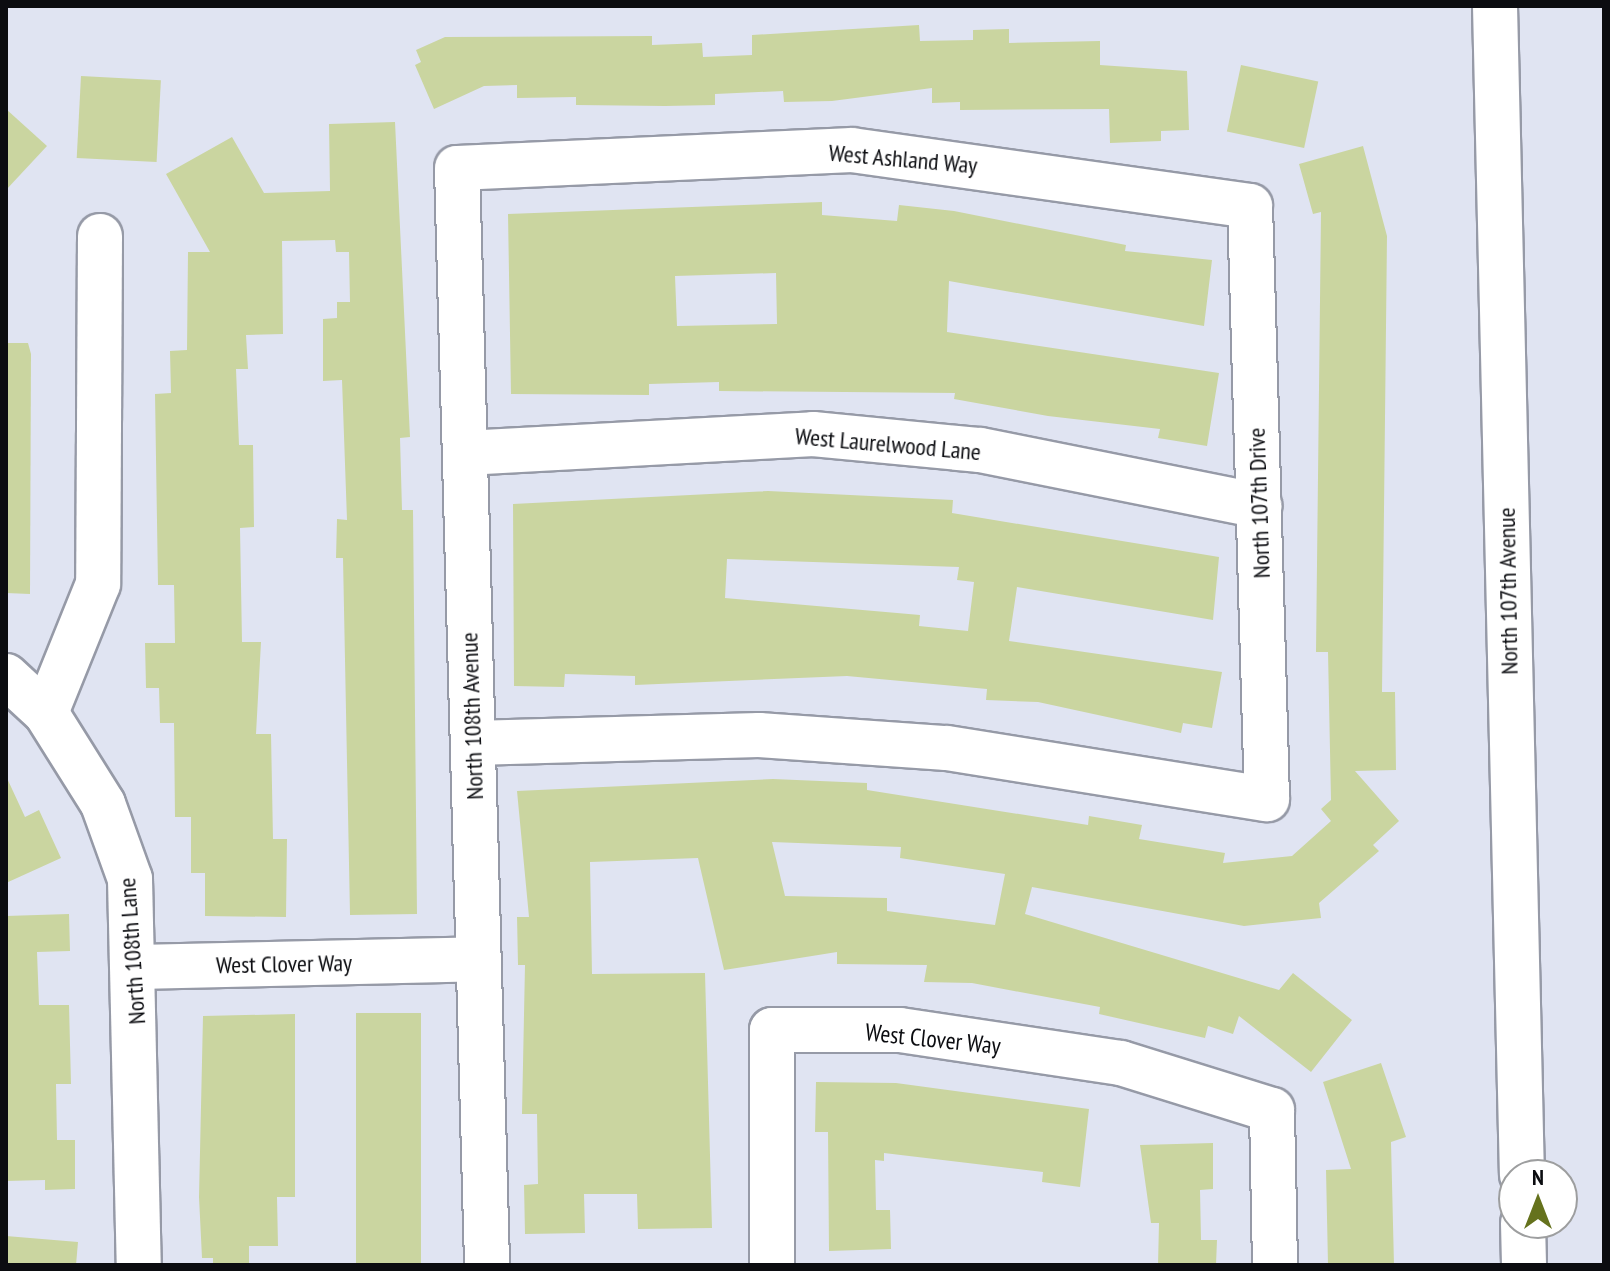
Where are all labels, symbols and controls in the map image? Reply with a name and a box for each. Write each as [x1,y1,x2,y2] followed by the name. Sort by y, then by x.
[827,138,979,180] street label: West Ashland Way
[794,422,982,466] street label: West Laurelwood Lane
[1242,427,1276,579] street label: North 107th Drive
[1492,507,1524,675] street label: North 107th Avenue
[455,632,489,800] street label: North 108th Avenue
[113,877,151,1025] street label: North 108th Lane
[216,948,352,980] street label: West Clover Way
[864,1018,1002,1060] street label: West Clover Way
[1498,1159,1578,1239] north arrow
[1532,1163,1544,1191] text: N

